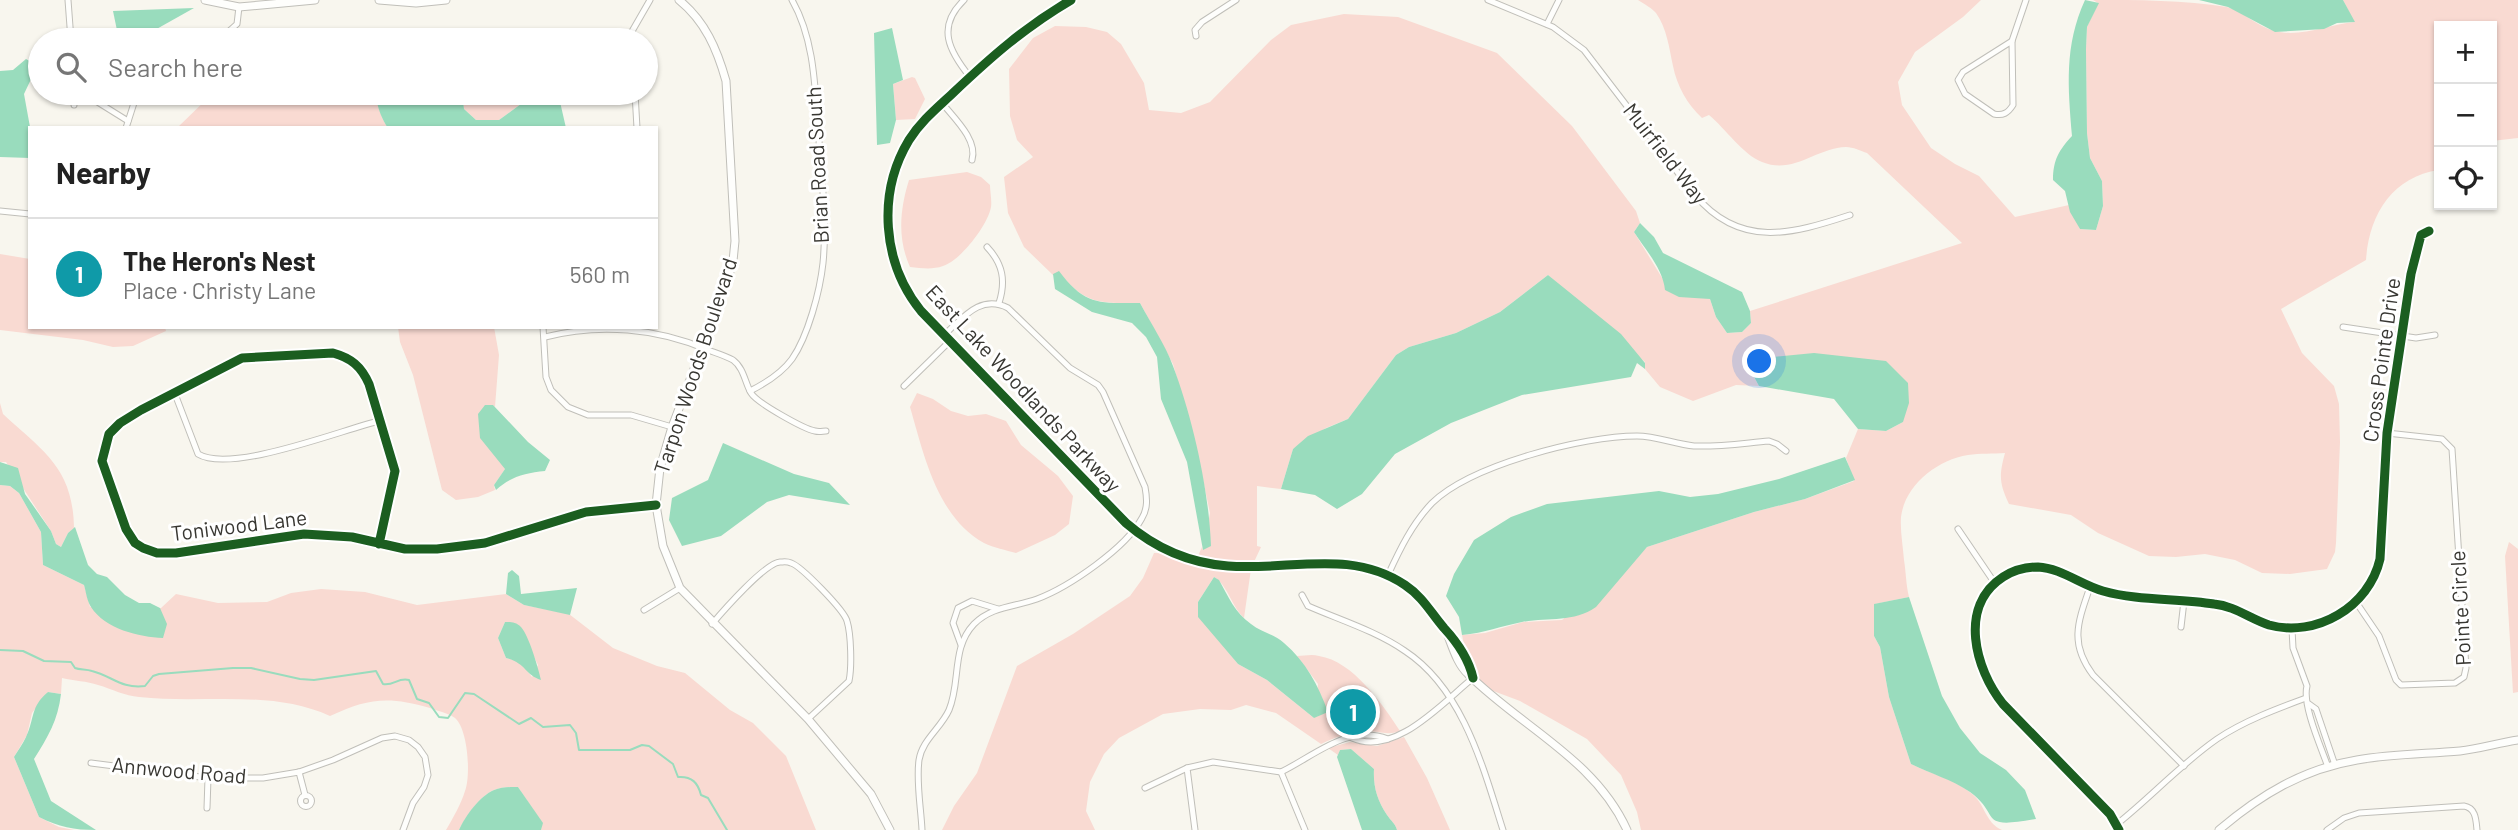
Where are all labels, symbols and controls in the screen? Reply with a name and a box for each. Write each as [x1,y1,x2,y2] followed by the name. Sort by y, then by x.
[2434,21,2497,210] map controls
[2434,21,2497,84] button: +
[28,28,658,105] search box
[52,48,90,86] icon: search
[108,51,243,82] text: Search here
[2434,84,2497,147] button: −
[800,86,833,244] street label: Brian Road South
[1619,97,1714,209] street label: Muirfield Way
[2434,147,2497,210] button: locate
[56,154,151,190] text: Nearby
[123,245,316,276] text: The Heron's Nest
[648,254,741,477] street label: Tarpon Woods Boulevard
[75,260,83,288] text: 1
[570,260,630,288] text: 560 m
[123,276,316,304] text: Place · Christy Lane
[2357,276,2404,443] street label: Cross Pointe Drive
[921,279,1127,497] street label: East Lake Woodlands Parkway
[1742,344,1776,378] your location
[169,504,308,545] street label: Toniwood Lane
[2444,550,2475,666] street label: Pointe Circle
[1330,686,1376,738] pin: 1
[111,751,247,788] street label: Annwood Road

